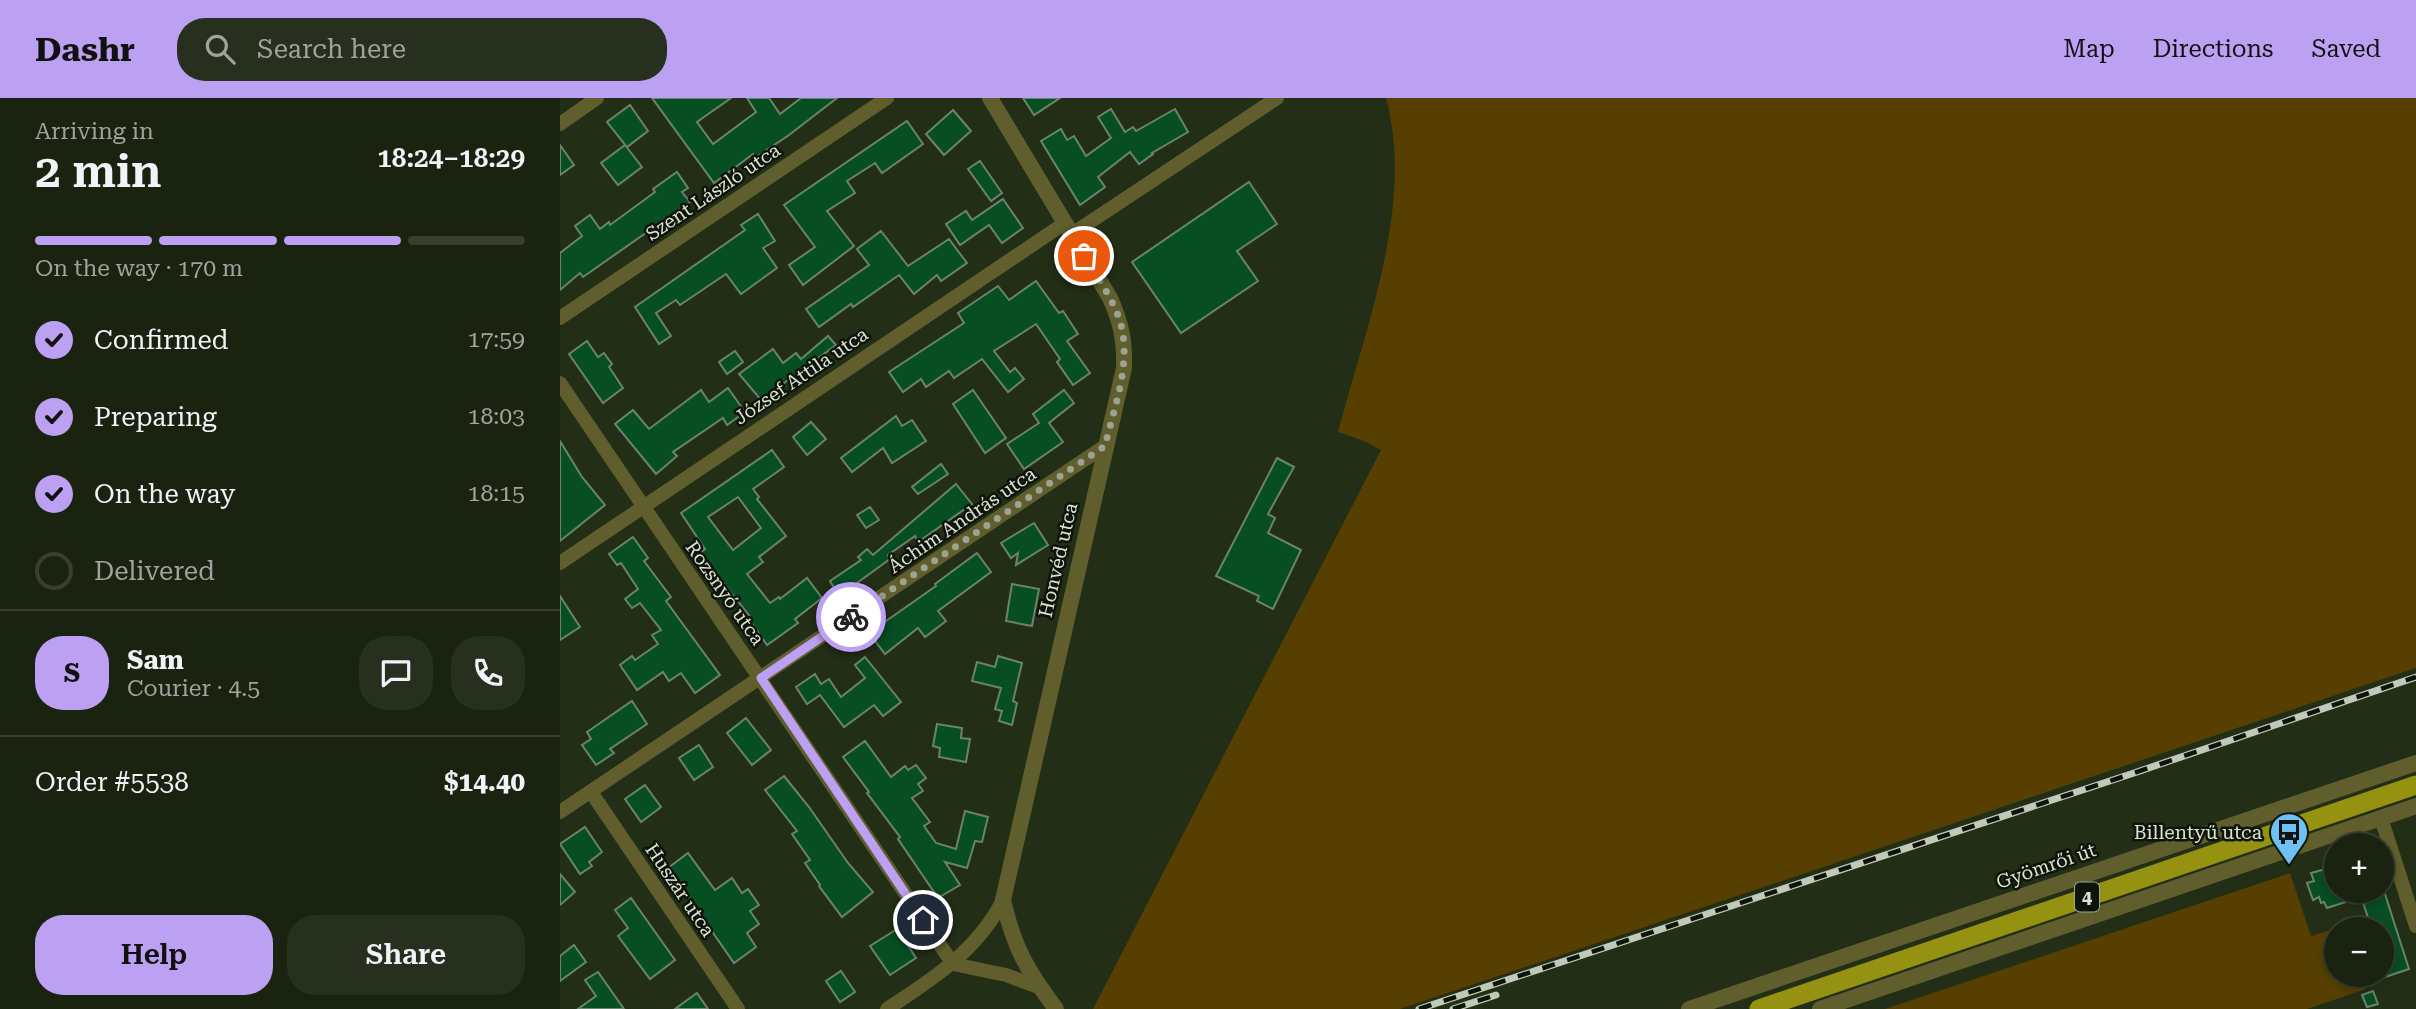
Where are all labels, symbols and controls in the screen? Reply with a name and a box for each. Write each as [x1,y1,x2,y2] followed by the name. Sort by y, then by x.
[177,18,667,81] search box
[35,30,135,69] text: Dashr
[201,30,239,68] icon: search
[257,34,406,64] text: Search here
[2063,35,2115,63] text: Map
[2153,35,2273,63] text: Directions
[2311,35,2381,63] text: Saved
[35,118,154,145] text: Arriving in
[641,138,785,246] street label: Szent László utca
[377,143,525,173] text: 18:24–18:29
[35,144,162,198] text: 2 min
[1054,226,1114,286] pin
[1065,237,1103,275] icon: bag
[35,255,243,282] text: On the way · 170 m
[35,321,73,359] icon: check
[730,322,873,429] street label: József Attila utca
[94,325,229,355] text: Confirmed
[468,326,525,353] text: 17:59
[35,398,73,436] icon: check
[94,402,217,432] text: Preparing
[468,403,525,430] text: 18:03
[884,462,1041,578] street label: Áchim András utca
[35,475,73,513] icon: check
[94,479,235,509] text: On the way
[468,480,525,507] text: 18:15
[1034,500,1083,620] street label: Honvéd utca
[681,537,770,650] street label: Rozsnyó utca
[94,556,215,586] text: Delivered
[816,582,886,652] courier
[832,598,870,636] icon: bike
[359,636,433,710] button: chat
[451,636,525,710] button: phone
[127,645,184,675] text: Sam
[64,658,80,688] text: S
[127,675,260,702] text: Courier · 4.5
[35,767,189,797] text: Order #5538
[444,767,525,797] text: $14.40
[2268,811,2310,866] bus stop icon: Billentyű utca
[2134,821,2263,844] place label: Billentyű utca
[2324,833,2394,987] map controls
[2324,833,2394,903] button: +
[1993,838,2099,894] street label: Gyömrői út
[640,839,720,942] street label: Huszár utca
[2075,882,2099,912] road number: 4
[893,890,953,950] pin
[904,901,942,939] icon: home
[35,915,273,995] button: Help
[287,915,525,995] button: Share
[2324,917,2394,987] button: −

